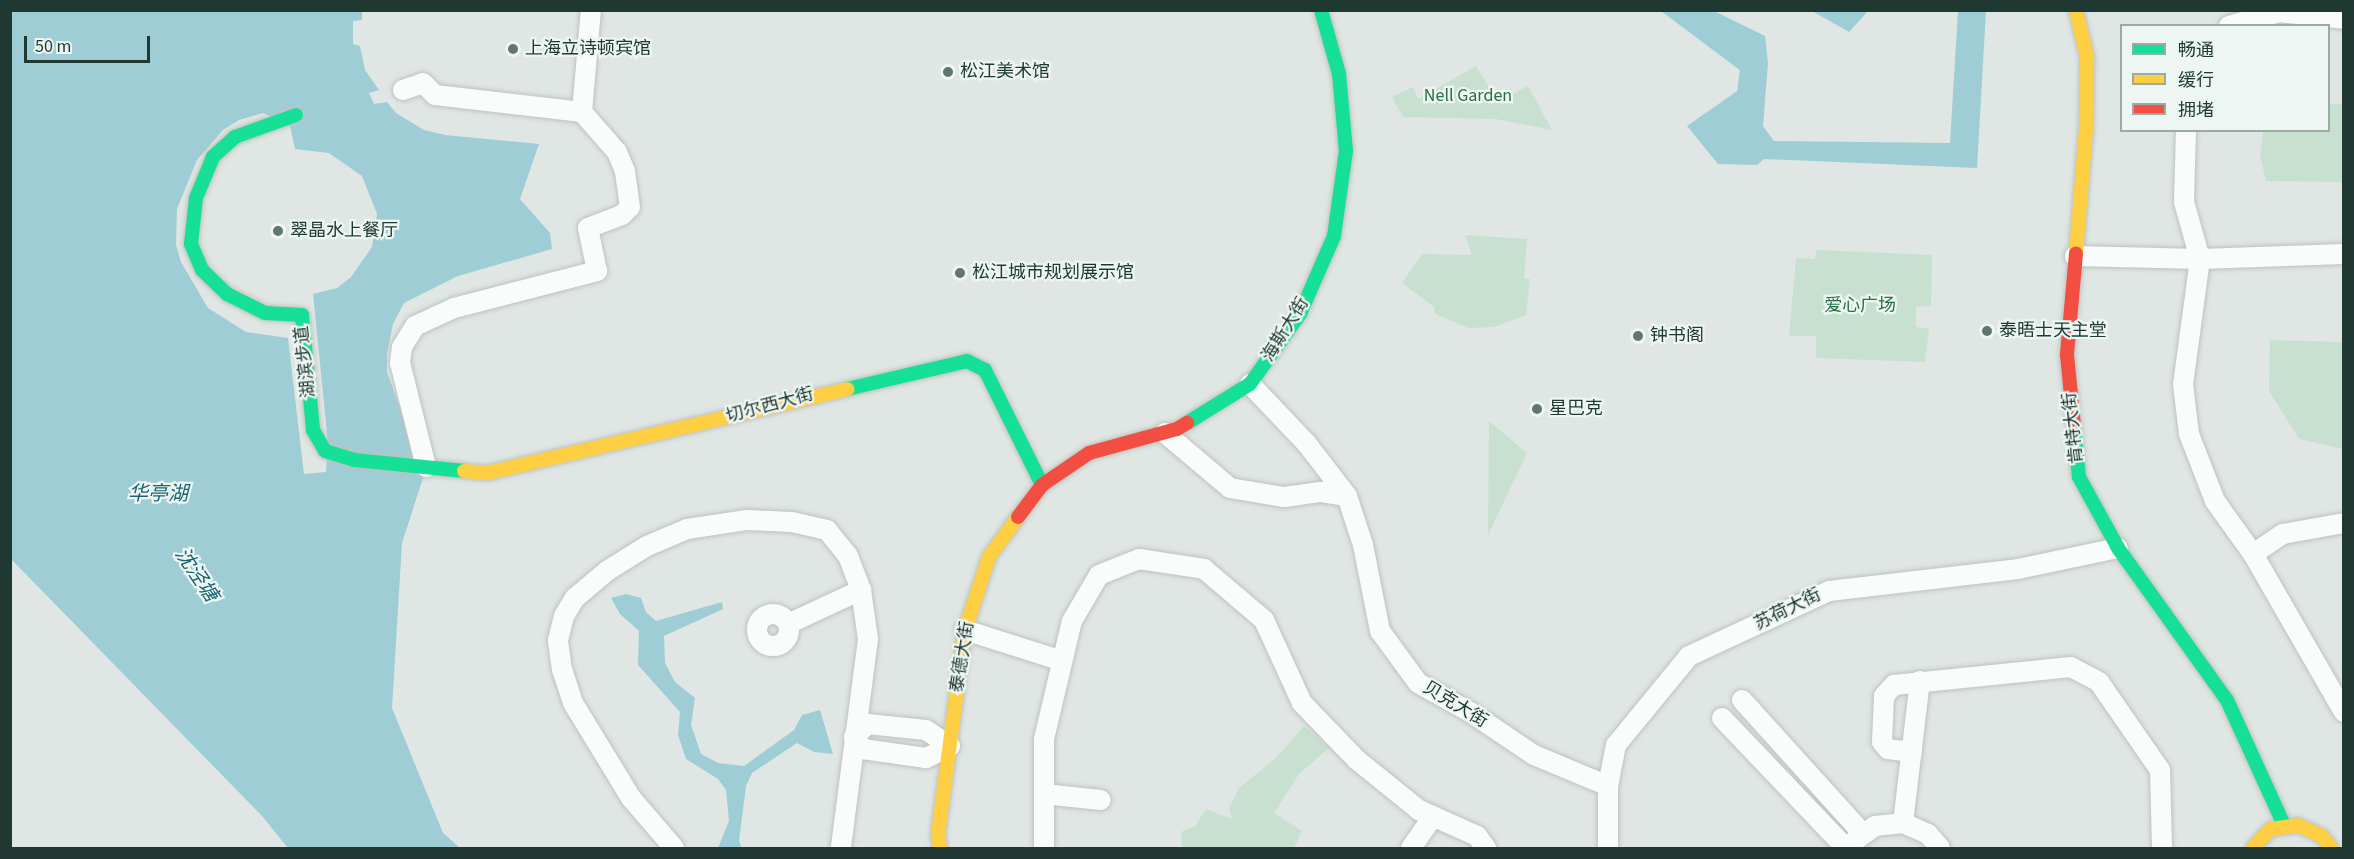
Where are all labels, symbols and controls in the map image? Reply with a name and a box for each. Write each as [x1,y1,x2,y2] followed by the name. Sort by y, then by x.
[27,24,153,62] scale bar
[2120,24,2330,132] legend
[35,34,71,59] text: 50 m
[525,38,651,60] place label: 上海立诗顿宾馆
[2178,38,2214,63] text: 畅通
[506,42,520,56] marker: 上海立诗顿宾馆
[960,61,1050,83] place label: 松江美术馆
[941,65,955,79] marker: 松江美术馆
[2178,68,2214,93] text: 缓行
[1424,85,1512,107] park label: Nell Garden
[2178,98,2214,123] text: 拥堵
[290,220,398,242] place label: 翠晶水上餐厅
[271,224,285,238] marker: 翠晶水上餐厅
[972,262,1134,284] place label: 松江城市规划展示馆
[953,266,967,280] marker: 松江城市规划展示馆
[1258,294,1314,366] street label: 海斯大街
[1824,295,1896,317] park label: 爱心广场
[1999,320,2107,342] place label: 泰晤士天主堂
[1980,324,1994,338] marker: 泰晤士天主堂
[291,325,321,399] street label: 湖滨步道
[1650,325,1704,347] place label: 钟书阁
[1631,329,1645,343] marker: 钟书阁
[724,384,816,428] street label: 切尔西大街
[2059,391,2089,465] street label: 肯特大街
[1549,398,1603,420] place label: 星巴克
[1530,402,1544,416] marker: 星巴克
[128,482,188,506] water label: 华亭湖
[169,543,223,607] water label: 沈泾塘
[1751,585,1825,635] street label: 苏荷大街
[947,620,979,694] street label: 泰德大街
[1419,677,1491,733] street label: 贝克大街

